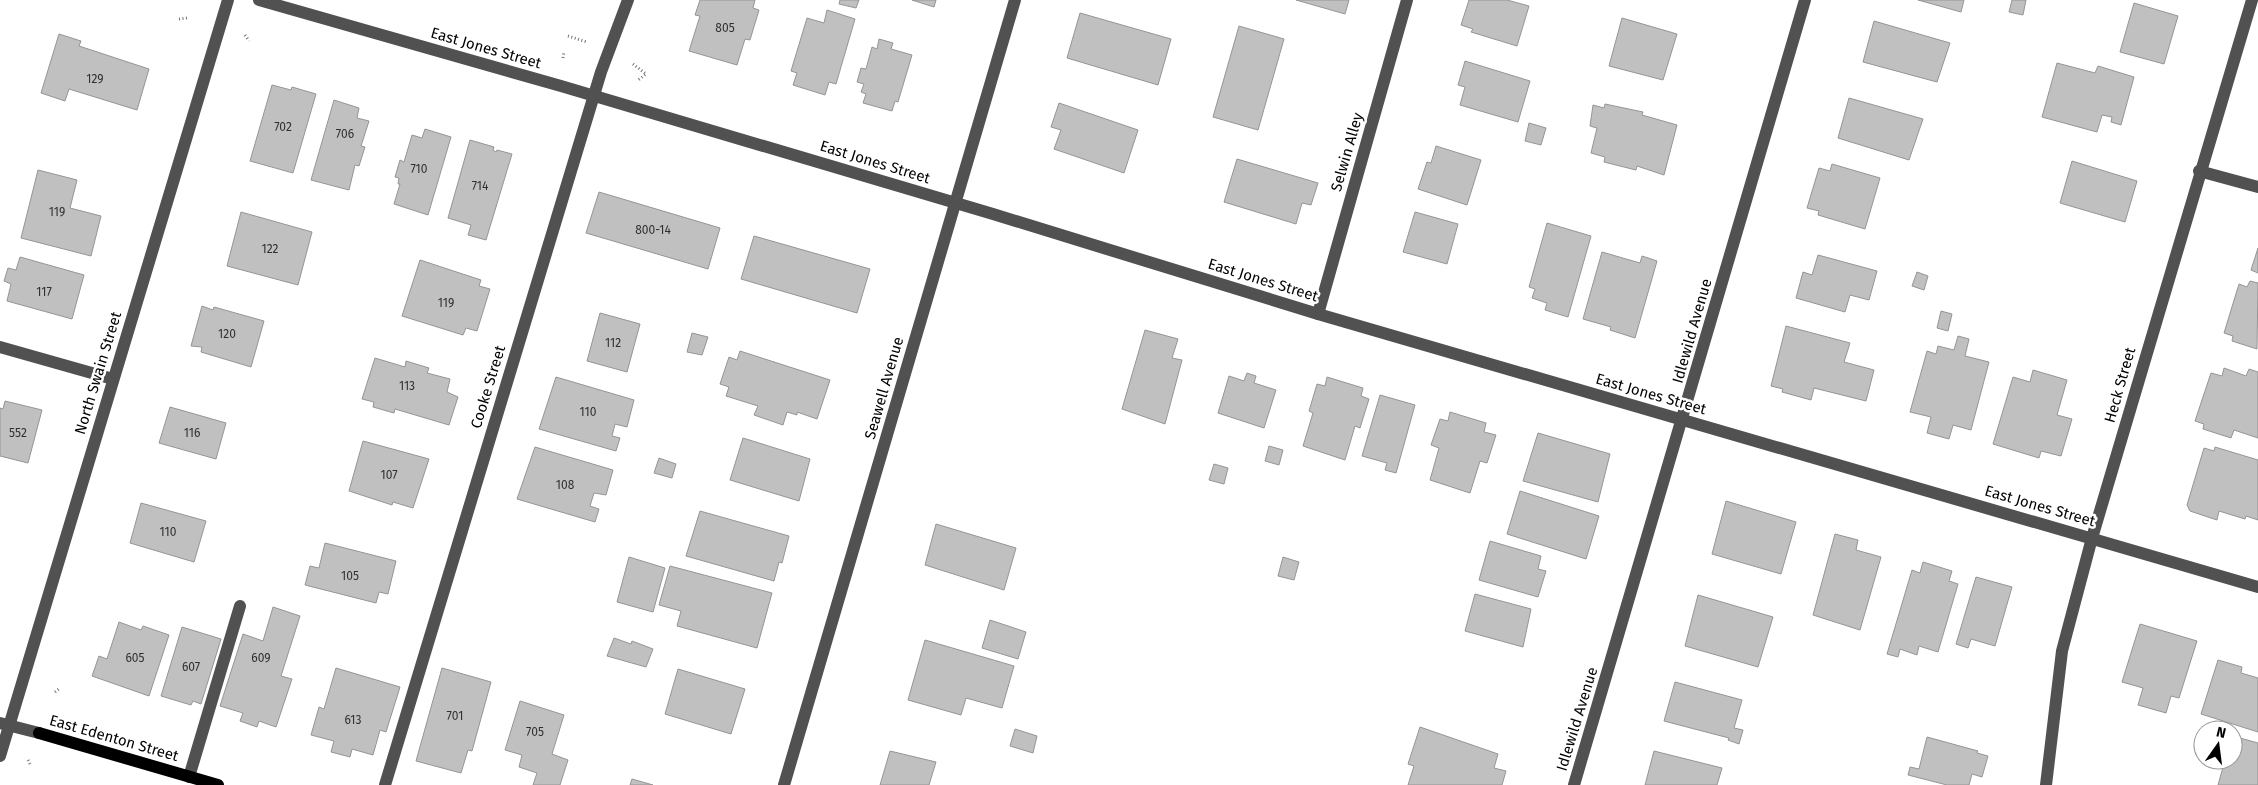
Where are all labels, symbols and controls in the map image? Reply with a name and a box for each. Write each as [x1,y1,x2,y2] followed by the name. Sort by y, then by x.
[715,21,735,35] house number: 805
[429,24,544,73] street label: East Jones Street
[86,72,104,86] house number: 129
[1327,110,1367,194] street label: Selwin Alley
[274,120,292,134] house number: 702
[336,127,354,141] house number: 706
[818,137,933,187] street label: East Jones Street
[410,162,428,176] house number: 710
[472,179,489,193] house number: 714
[49,205,65,219] house number: 119
[635,223,671,237] house number: 800-14
[261,242,279,256] house number: 122
[1206,255,1321,305] street label: East Jones Street
[1668,277,1716,385] street label: Idlewild Avenue
[36,285,52,299] house number: 117
[438,296,454,310] house number: 119
[71,309,125,437] street label: North Swain Street
[218,327,236,341] house number: 120
[861,335,907,441] street label: Seawell Avenue
[605,336,621,350] house number: 112
[467,343,509,431] street label: Cooke Street
[2101,345,2140,425] street label: Heck Street
[1594,370,1709,419] street label: East Jones Street
[399,379,415,393] house number: 113
[580,405,597,419] house number: 110
[9,426,27,440] house number: 552
[184,426,200,440] house number: 116
[381,468,397,482] house number: 107
[556,478,575,492] house number: 108
[1983,482,2098,531] street label: East Jones Street
[160,525,177,539] house number: 110
[341,569,359,583] house number: 105
[125,651,145,665] house number: 605
[251,651,271,665] house number: 609
[182,660,200,674] house number: 607
[1553,665,1601,773] street label: Idlewild Avenue
[447,709,463,723] house number: 701
[47,711,181,765] street label: East Edenton Street
[345,713,362,727] house number: 613
[2193,720,2243,770] north arrow
[2214,723,2228,742] text: N
[526,725,544,739] house number: 705

